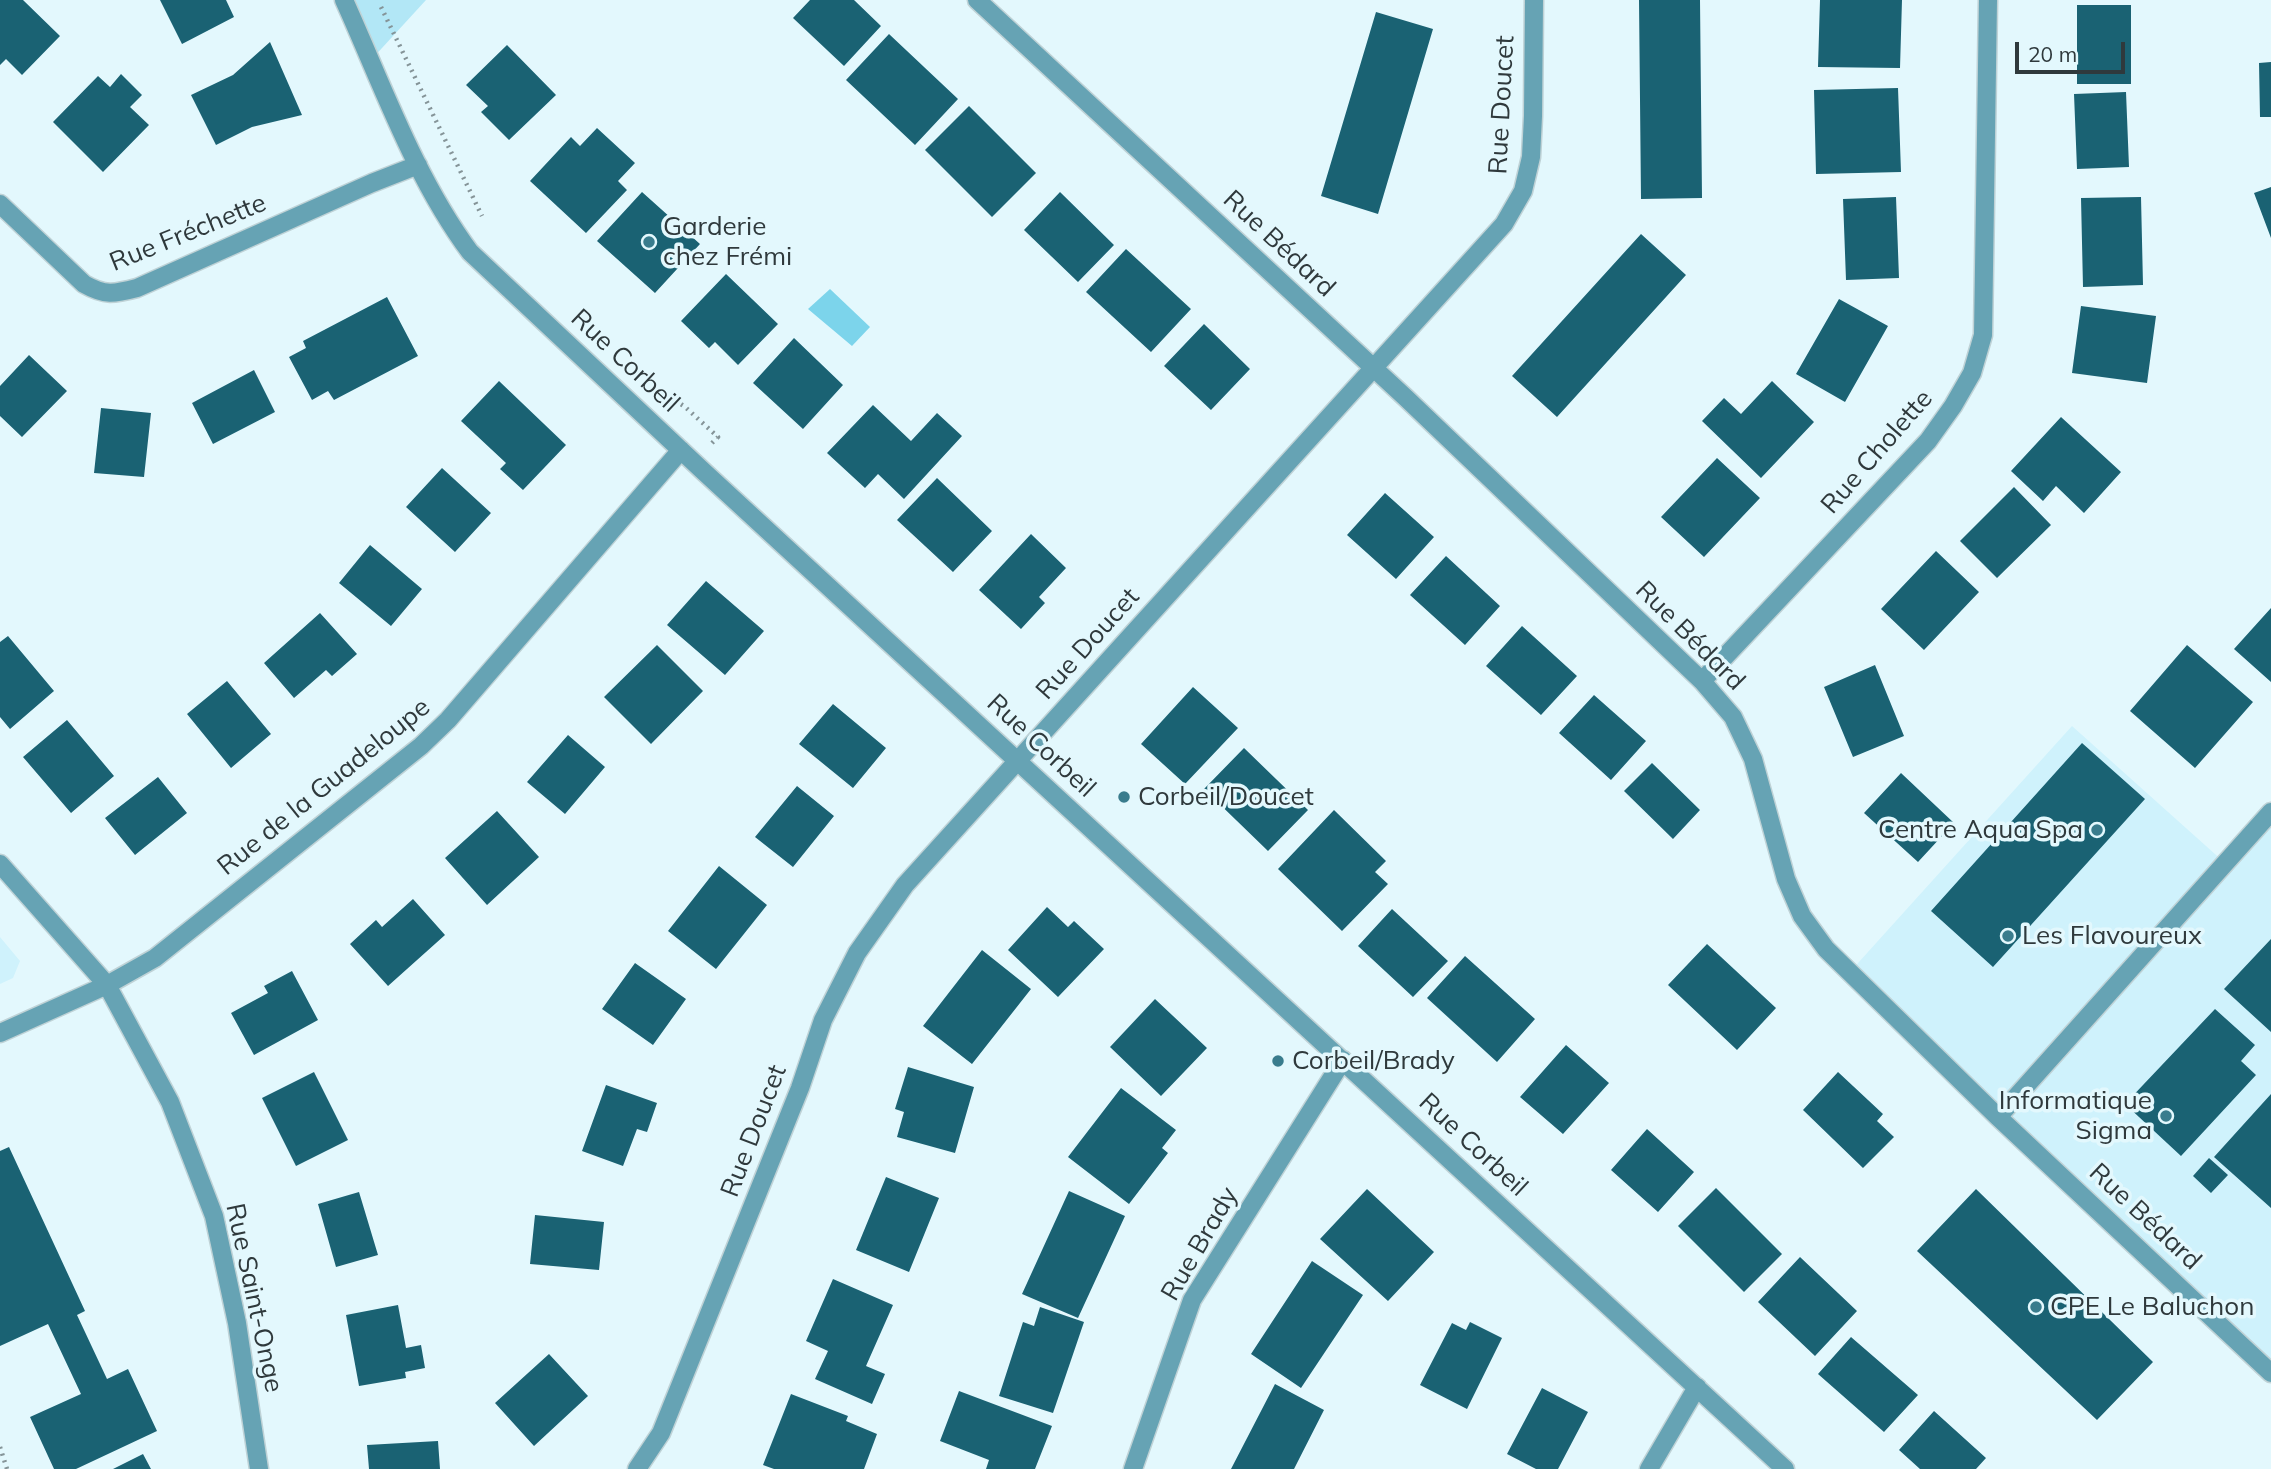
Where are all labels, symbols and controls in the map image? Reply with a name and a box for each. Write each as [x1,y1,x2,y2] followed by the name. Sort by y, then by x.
[2019,28,2129,72] scale bar
[1483,35,1521,175] street label: Rue Doucet
[2028,41,2077,67] text: 20 m
[1217,184,1341,304] street label: Rue Bédard
[105,187,271,279] street label: Rue Fréchette
[663,211,792,272] place label: Garderie chez Frémi
[641,234,657,250] marker: Garderie chez Frémi
[564,303,686,419] street label: Rue Corbeil
[1815,384,1939,520] street label: Rue Cholette
[1629,575,1751,697] street label: Rue Bédard
[1030,582,1146,706] street label: Rue Doucet
[980,688,1102,804] street label: Rue Corbeil
[212,692,436,882] street label: Rue de la Guadeloupe
[1138,781,1314,813] place label: Corbeil/Doucet
[1116,789,1132,805] marker: Corbeil/Doucet
[1878,814,2083,846] place label: Centre Aqua Spa
[2089,822,2105,838] marker: Centre Aqua Spa
[2022,920,2202,952] place label: Les Flavoureux
[2000,928,2016,944] marker: Les Flavoureux
[1292,1045,1455,1077] place label: Corbeil/Brady
[1270,1053,1286,1069] marker: Corbeil/Brady
[715,1061,793,1201] street label: Rue Doucet
[1999,1085,2152,1146] place label: Informatique Sigma
[1412,1087,1534,1203] street label: Rue Corbeil
[2158,1108,2174,1124] marker: Informatique Sigma
[2083,1157,2207,1277] street label: Rue Bédard
[1155,1182,1245,1306] street label: Rue Brady
[219,1201,289,1395] street label: Rue Saint-Onge
[2050,1291,2254,1323] place label: CPE Le Baluchon
[2028,1299,2044,1315] marker: CPE Le Baluchon

